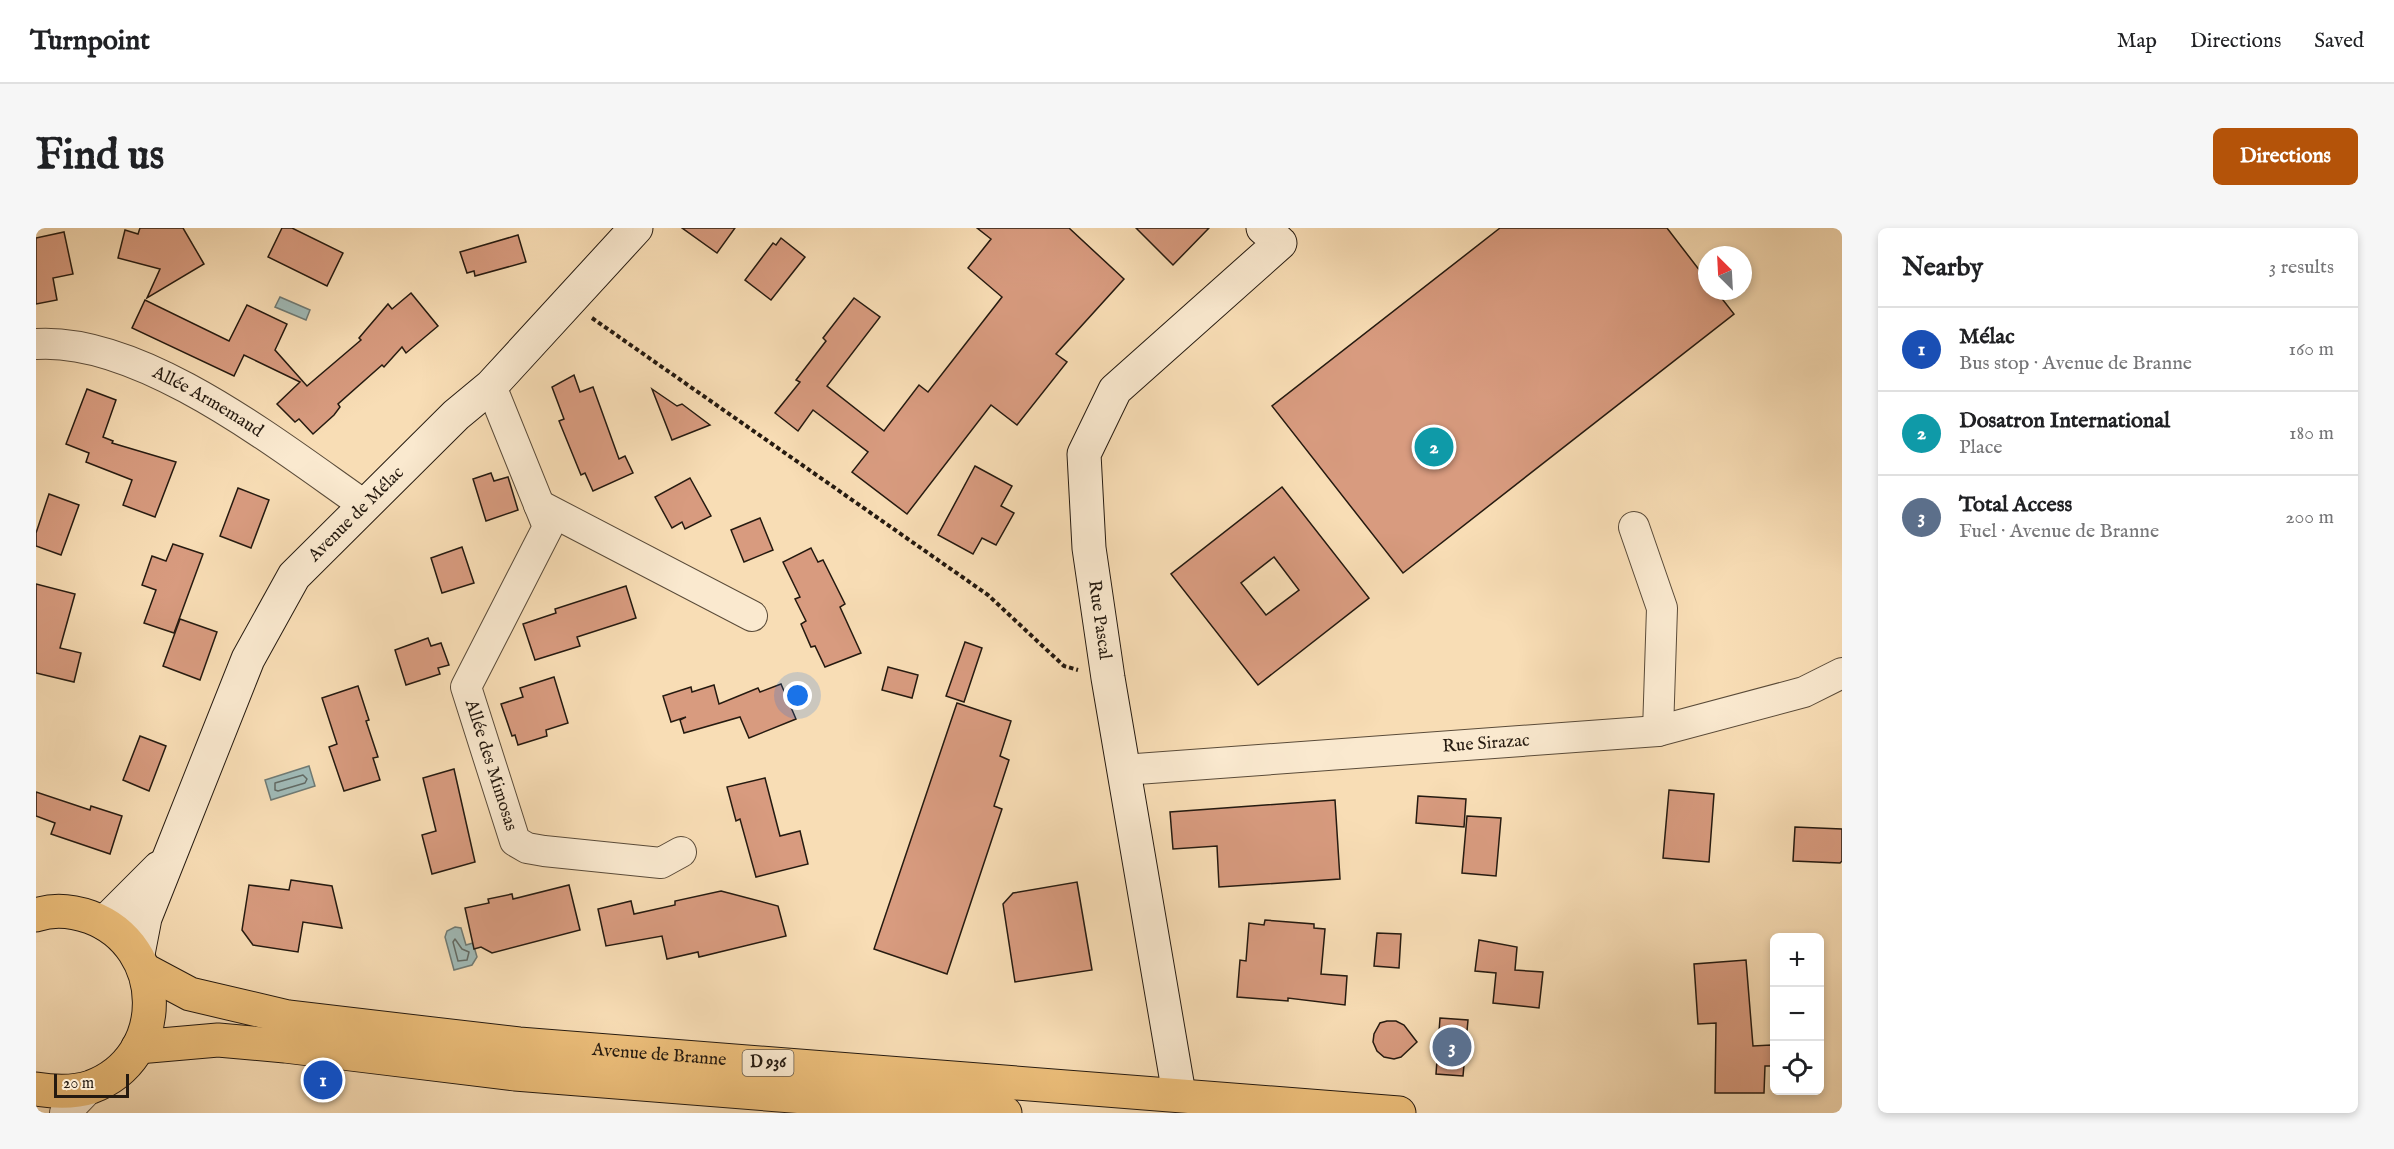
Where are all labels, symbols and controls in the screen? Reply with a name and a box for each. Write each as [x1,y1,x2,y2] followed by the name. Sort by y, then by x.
[30,24,150,59] text: Turnpoint
[2117,28,2157,55] text: Map
[2190,28,2281,55] text: Directions
[2314,28,2364,55] text: Saved
[2213,128,2358,185] button: Directions
[36,130,164,183] text: Find us
[1698,246,1752,300] north arrow
[1902,251,1983,284] text: Nearby
[2269,255,2334,280] text: 3 results
[1959,323,2015,351] text: Mélac
[1918,337,1925,362] text: 1
[2288,337,2334,362] text: 160 m
[1959,351,2192,376] text: Bus stop · Avenue de Branne
[148,361,268,443] street label: Allée Armemaud
[1959,407,2170,435] text: Dosatron International
[1917,421,1926,446] text: 2
[2289,421,2334,446] text: 180 m
[1414,424,1454,470] pin: 2
[1959,435,2002,460] text: Place
[303,461,409,568] street label: Avenue de Mélac
[1959,491,2072,519] text: Total Access
[1918,505,1925,530] text: 3
[2285,505,2334,530] text: 200 m
[1959,519,2159,544] text: Fuel · Avenue de Branne
[1082,579,1116,661] street label: Rue Pascal
[783,681,812,710] your location
[459,696,523,834] street label: Allée des Mimosas
[1442,729,1531,758] street label: Rue Sirazac
[1770,933,1824,1095] map controls
[1770,933,1824,987] button: +
[1770,987,1824,1041] button: −
[1432,1024,1472,1070] pin: 3
[590,1038,727,1072] street label: Avenue de Branne
[1770,1041,1824,1095] button: locate
[742,1050,794,1076] road number: D 936
[304,1058,342,1102] pin: 1
[54,1071,129,1098] scale bar
[63,1074,94,1094] text: 20 m

